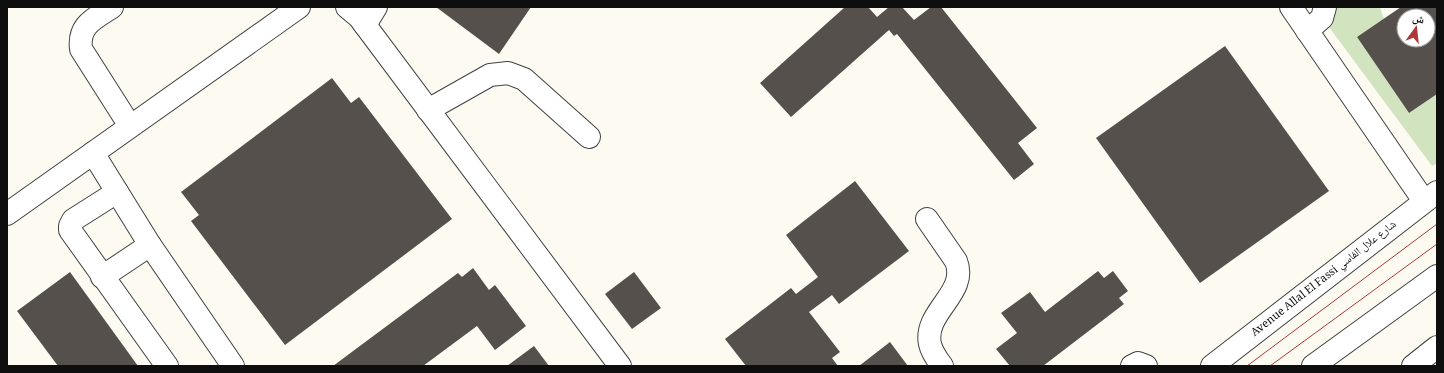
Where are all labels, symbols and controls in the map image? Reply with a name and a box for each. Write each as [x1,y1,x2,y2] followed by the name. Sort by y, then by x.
[1396,8,1436,48] north arrow
[1410,9,1427,31] text: ش
[1247,216,1401,342] street label: Avenue Allal El Fassi شارع علال الفاسي

